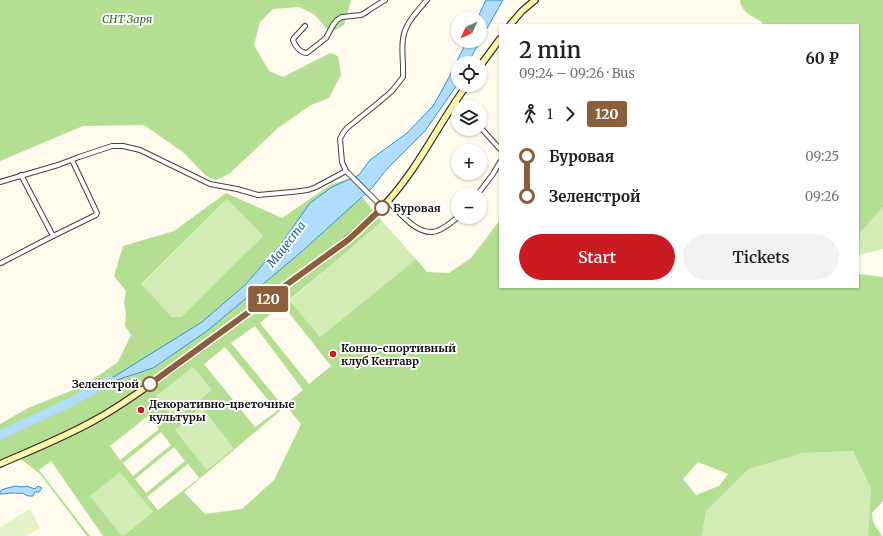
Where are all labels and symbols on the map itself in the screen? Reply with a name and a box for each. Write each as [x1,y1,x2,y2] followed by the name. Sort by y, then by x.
[102,12,152,26] park label: СНТ Заря
[451,12,487,48] north arrow
[374,200,390,216] marker: Буровая
[393,201,441,215] place label: Буровая
[263,218,309,271] water label: Мацеста
[245,286,291,312] line badge: 120
[341,341,456,368] place label: Конно-спортивный клуб Кентавр
[328,349,338,359] marker: Конно-спортивный клуб Кентавр
[142,376,158,392] marker: Зеленстрой
[72,377,139,391] place label: Зеленстрой
[149,397,294,424] place label: Декоративно-цветочные культуры
[136,405,146,415] marker: Декоративно-цветочные культуры

